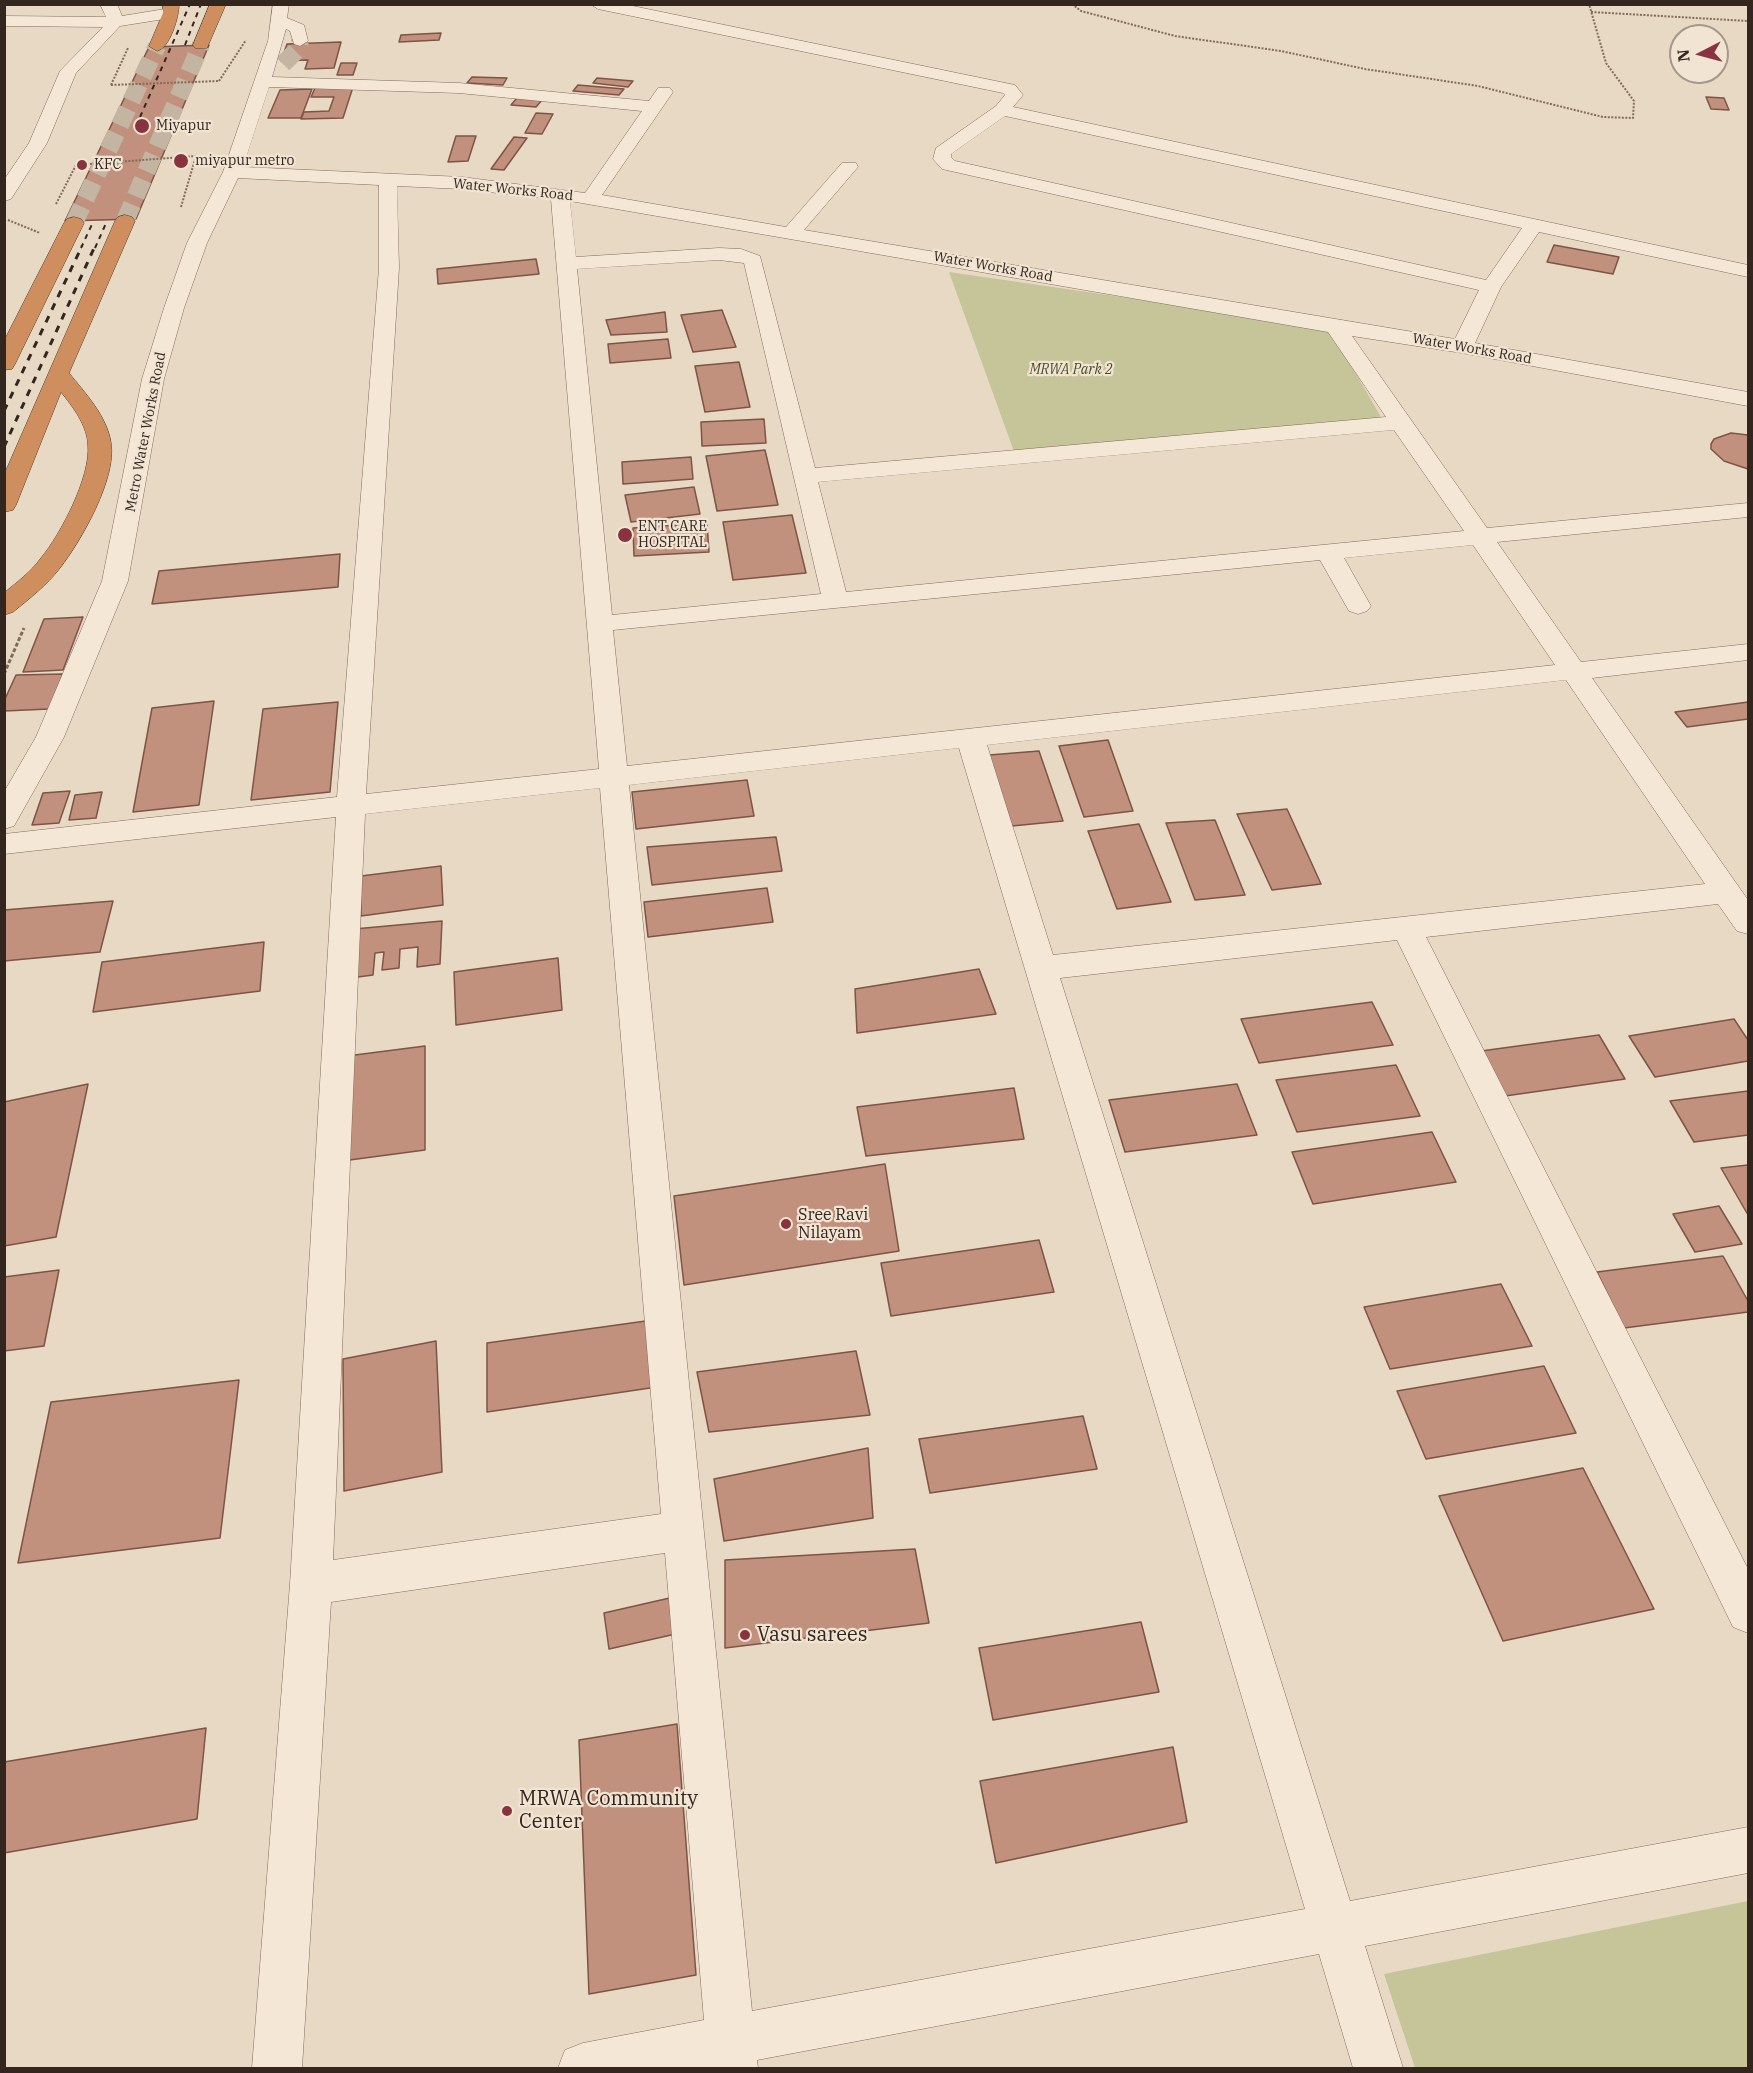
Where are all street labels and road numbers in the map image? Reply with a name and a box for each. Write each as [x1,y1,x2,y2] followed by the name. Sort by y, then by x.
[452,175,574,205] street label: Water Works Road
[932,248,1054,286] street label: Water Works Road
[1411,330,1533,368] street label: Water Works Road
[122,351,170,513] street label: Metro Water Works Road

